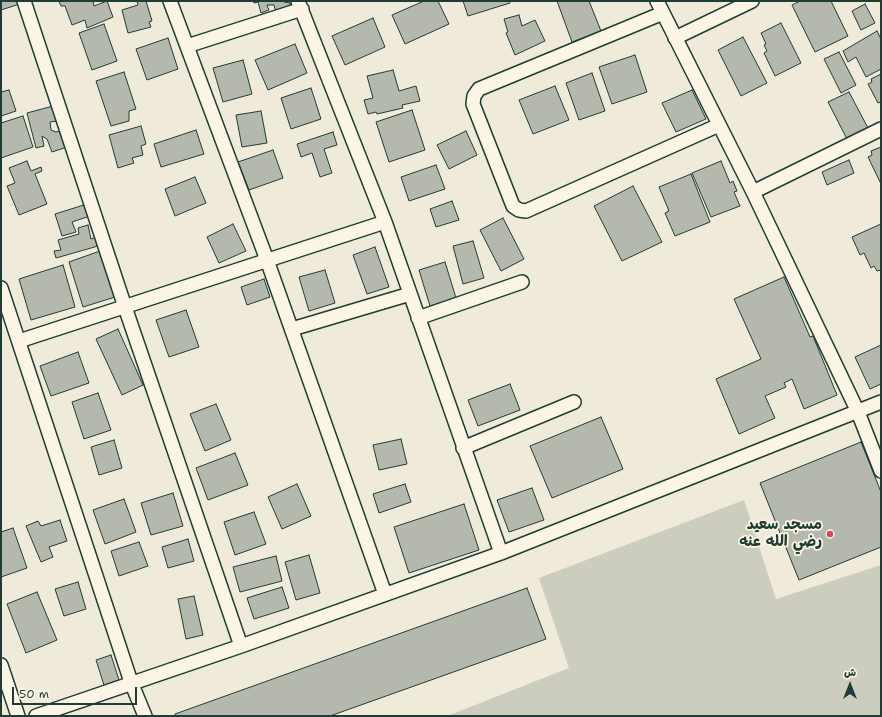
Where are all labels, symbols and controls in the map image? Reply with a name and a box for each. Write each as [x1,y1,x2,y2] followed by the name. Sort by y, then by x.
[739,516,822,551] place label: مسجد سعيد رضي الله عنه
[825,529,835,539] marker: مسجد سعيد رضي الله عنه
[830,665,870,705] north arrow
[844,665,856,680] text: ش
[14,679,139,705] scale bar
[19,686,49,702] text: 50 m

